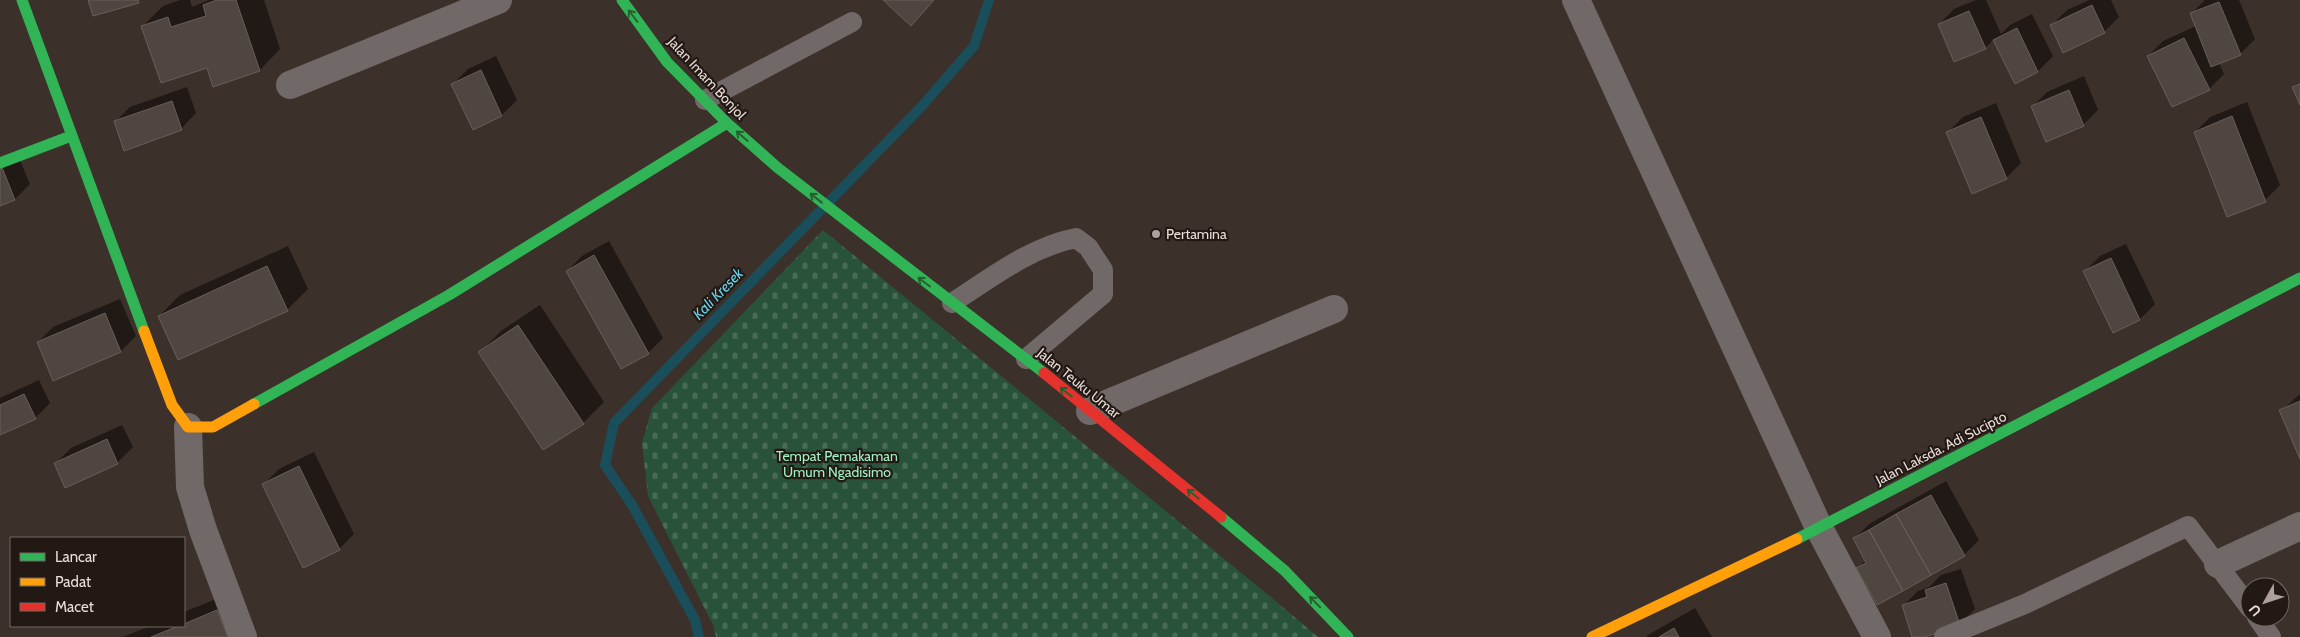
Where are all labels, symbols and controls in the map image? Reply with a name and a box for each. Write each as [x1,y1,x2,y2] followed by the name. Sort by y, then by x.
[628,9,638,23] one-way arrow
[663,32,750,124] street label: Jalan Imam Bonjol
[735,131,748,142] one-way arrow
[810,192,823,203] one-way arrow
[1166,225,1227,243] place label: Pertamina
[1150,228,1162,240] marker: Pertamina
[689,264,747,323] water label: Kali Kresek
[918,276,931,287] one-way arrow
[1033,343,1125,422] street label: Jalan Teuku Umar
[1060,387,1073,398] one-way arrow
[1872,407,2010,489] street label: Jalan Laksda. Adi Sucipto
[776,447,898,481] park label: Tempat Pemakaman Umum Ngadisimo
[1187,488,1200,499] one-way arrow
[10,537,185,627] legend
[55,548,97,566] text: Lancar
[55,573,91,591] text: Padat
[2240,577,2290,627] north arrow
[1309,595,1321,608] one-way arrow
[55,598,94,616] text: Macet
[2245,601,2265,620] text: U

